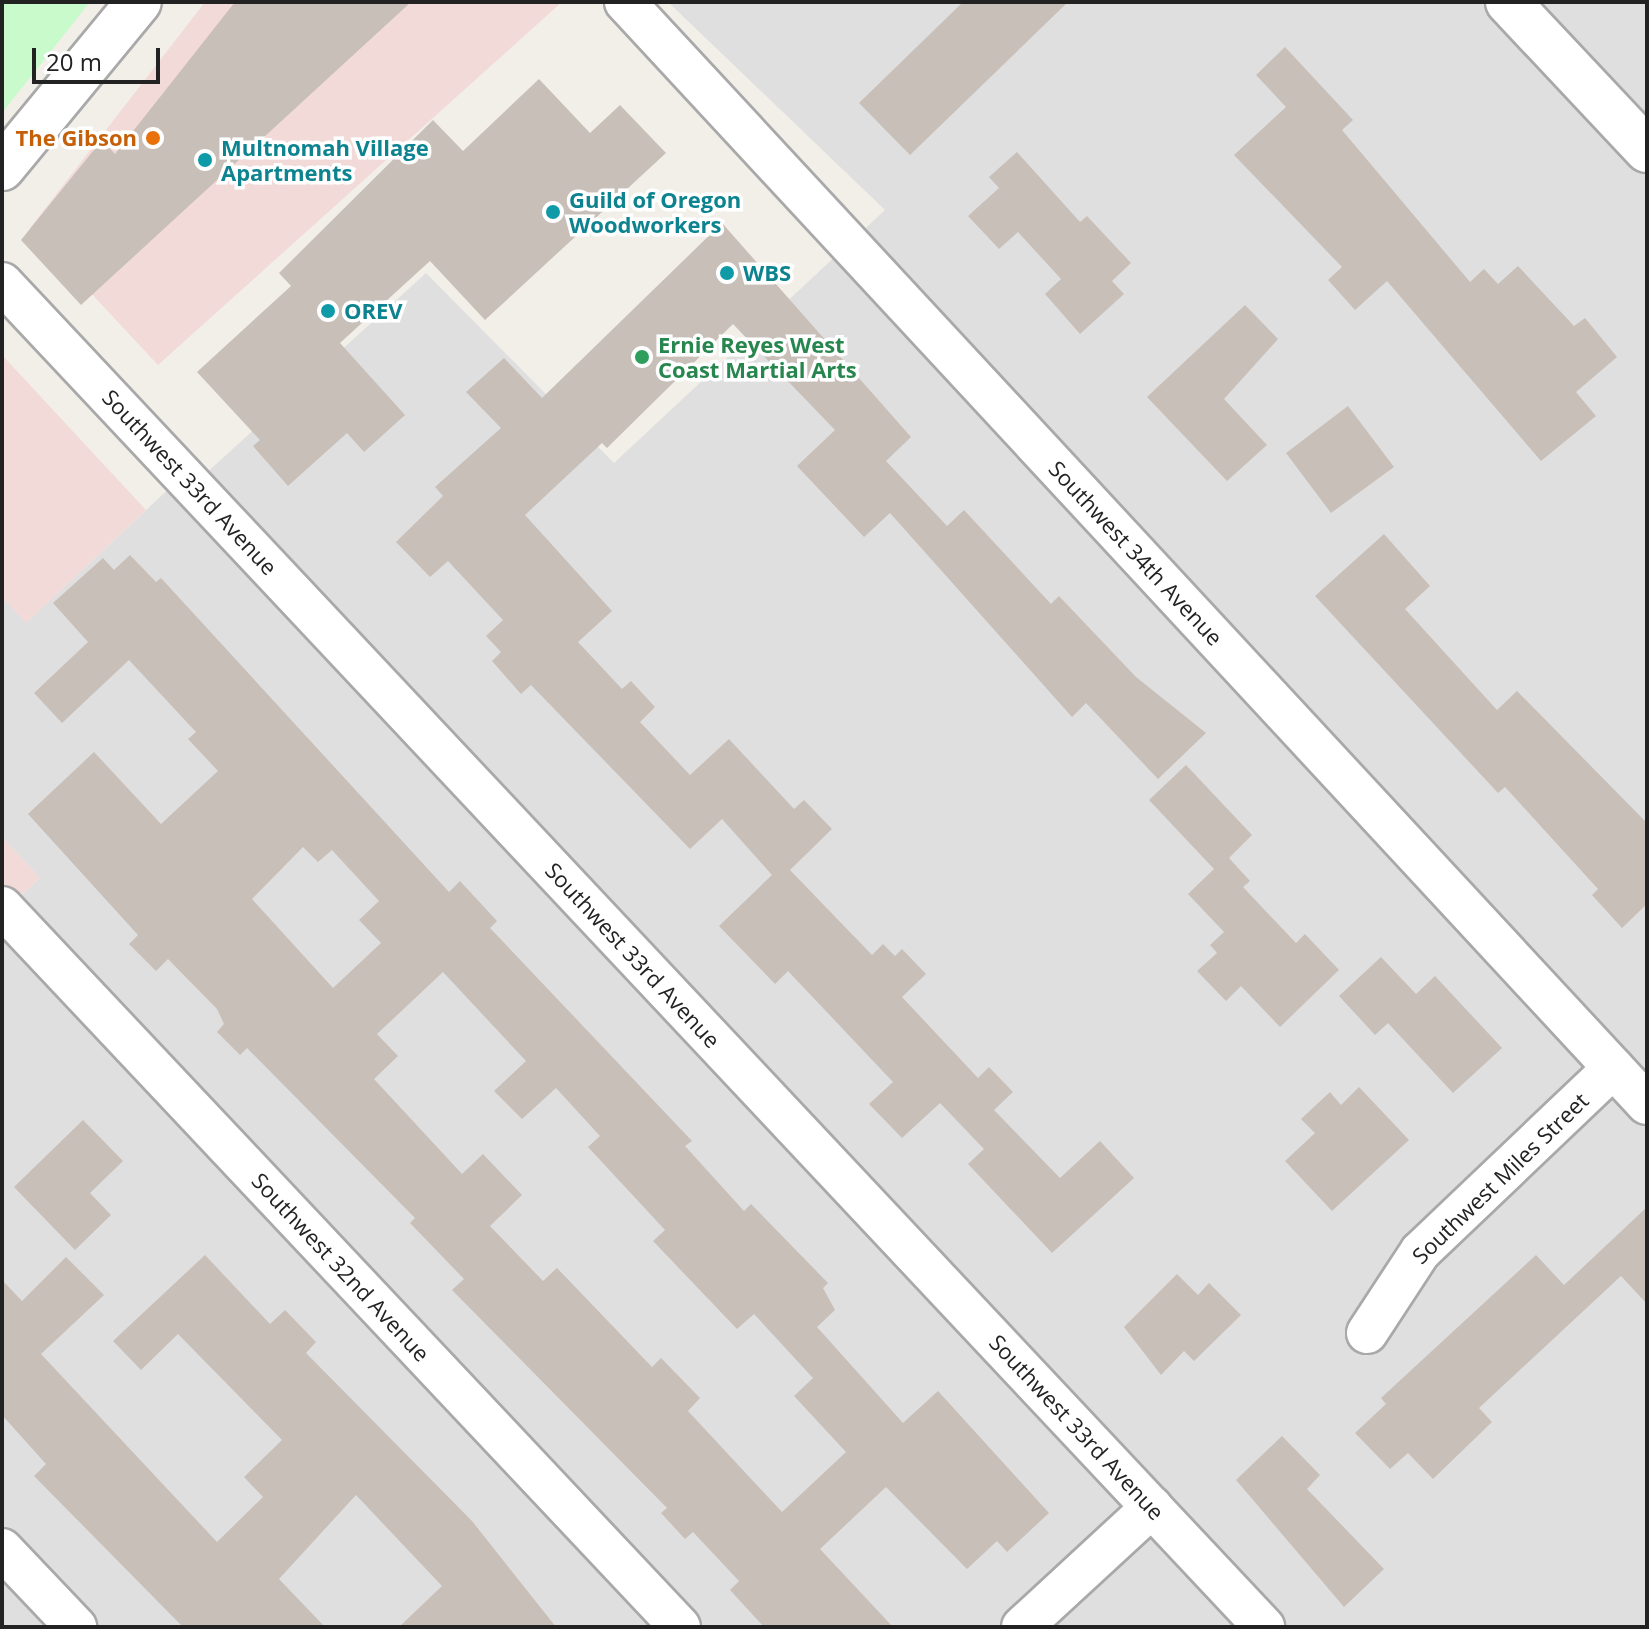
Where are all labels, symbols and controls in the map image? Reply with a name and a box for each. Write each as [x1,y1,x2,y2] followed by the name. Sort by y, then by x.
[36,32,164,82] scale bar
[46,45,102,78] text: 20 m
[16,125,137,151] place label: The Gibson
[144,129,162,147] marker: The Gibson
[221,134,429,186] place label: Multnomah Village Apartments
[196,151,214,169] marker: Multnomah Village Apartments
[569,186,741,238] place label: Guild of Oregon Woodworkers
[544,203,562,221] marker: Guild of Oregon Woodworkers
[743,260,791,286] place label: WBS
[718,264,736,282] marker: WBS
[344,298,403,324] place label: OREV
[319,302,337,320] marker: OREV
[658,331,857,382] place label: Ernie Reyes West Coast Martial Arts
[633,348,651,366] marker: Ernie Reyes West Coast Martial Arts
[97,384,283,580] street label: Southwest 33rd Avenue
[1044,455,1228,651] street label: Southwest 34th Avenue
[540,857,726,1053] street label: Southwest 33rd Avenue
[1407,1087,1593,1269] street label: Southwest Miles Street
[247,1167,435,1367] street label: Southwest 32nd Avenue
[984,1329,1170,1525] street label: Southwest 33rd Avenue

